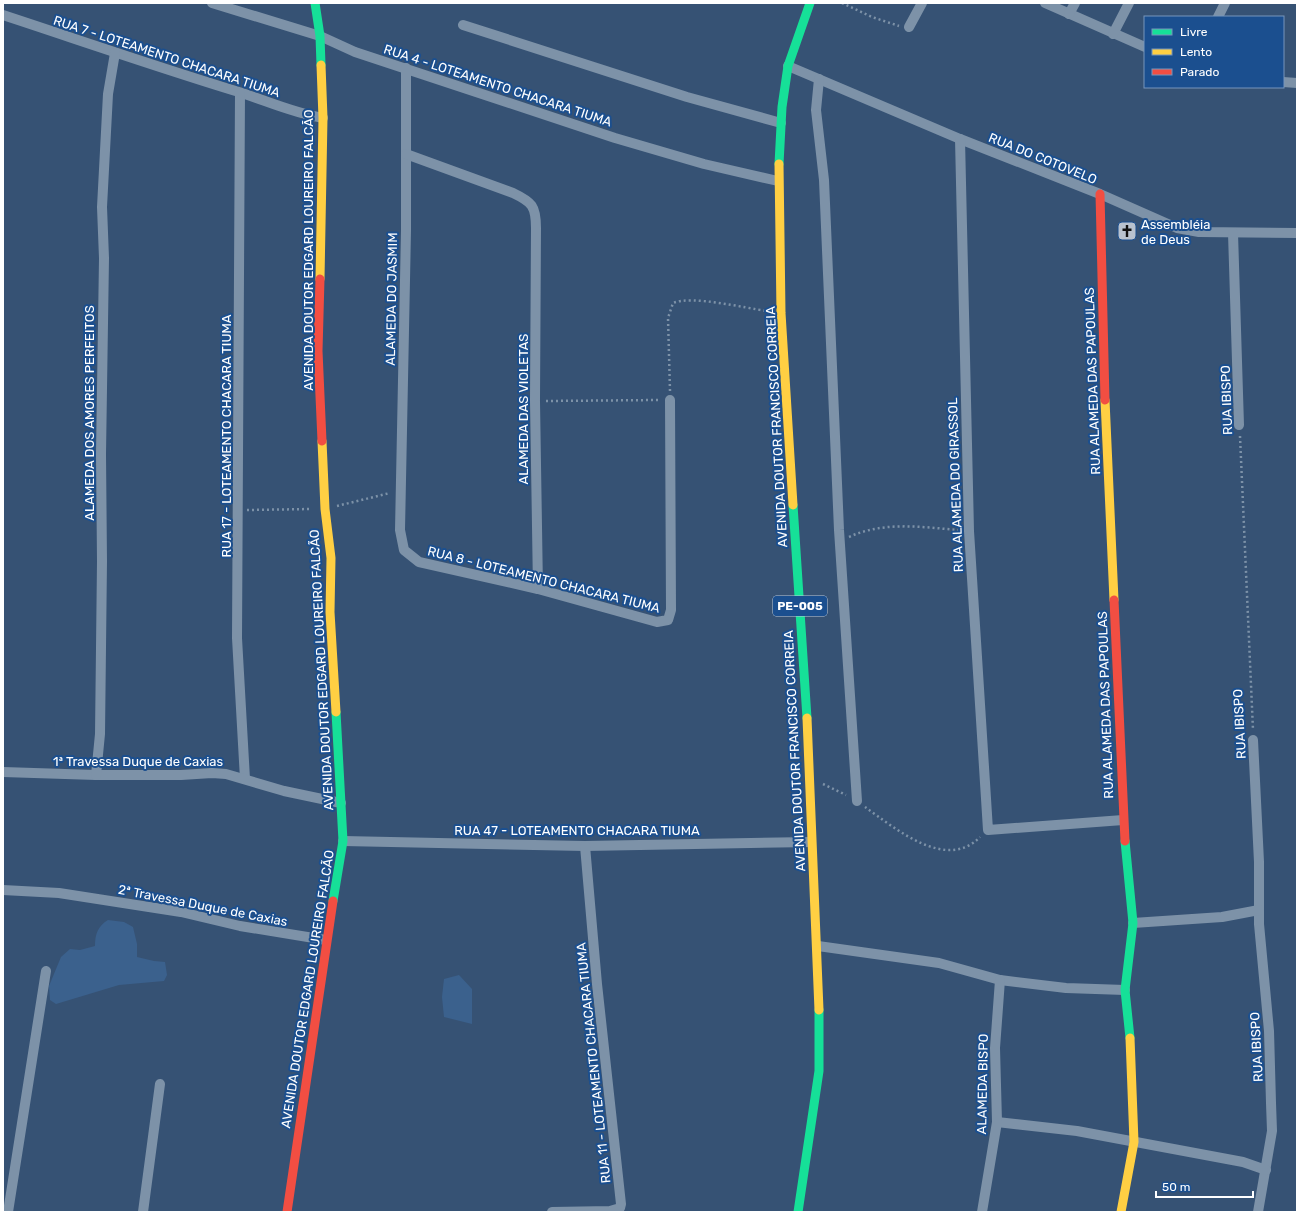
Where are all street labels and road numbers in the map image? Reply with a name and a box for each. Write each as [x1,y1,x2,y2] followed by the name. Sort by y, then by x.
[52,13,282,100] street label: RUA 7 - LOTEAMENTO CHACARA TIUMA
[382,41,614,130] street label: RUA 4 - LOTEAMENTO CHACARA TIUMA
[301,109,316,391] street label: AVENIDA DOUTOR EDGARD LOUREIRO FALCÃO
[986,130,1099,187] street label: RUA DO COTOVELO
[383,232,400,366] street label: ALAMEDA DO JASMIM
[1082,287,1103,475] street label: RUA ALAMEDA DAS PAPOULAS
[82,305,97,521] street label: ALAMEDA DOS AMORES PERFEITOS
[763,306,790,548] street label: AVENIDA DOUTOR FRANCISCO CORREIA
[219,314,234,558] street label: RUA 17 - LOTEAMENTO CHACARA TIUMA
[516,334,531,484] street label: ALAMEDA DAS VIOLETAS
[1218,365,1235,435] street label: RUA IBISPO
[945,397,966,573] street label: RUA ALAMEDA DO GIRASSOL
[307,529,336,811] street label: AVENIDA DOUTOR EDGARD LOUREIRO FALCÃO
[426,543,662,616] street label: RUA 8 - LOTEAMENTO CHACARA TIUMA
[773,596,827,616] road number: PE-005
[1095,611,1116,799] street label: RUA ALAMEDA DAS PAPOULAS
[781,630,808,872] street label: AVENIDA DOUTOR FRANCISCO CORREIA
[1230,688,1249,759] street label: RUA IBISPO
[53,754,223,769] street label: 1ª Travessa Duque de Caxias
[454,823,700,838] street label: RUA 47 - LOTEAMENTO CHACARA TIUMA
[278,849,337,1129] street label: AVENIDA DOUTOR EDGARD LOUREIRO FALCÃO
[117,882,289,929] street label: 2ª Travessa Duque de Caxias
[573,942,614,1184] street label: RUA 11 - LOTEAMENTO CHACARA TIUMA
[1247,1011,1266,1082] street label: RUA IBISPO
[974,1033,991,1135] street label: ALAMEDA BISPO

